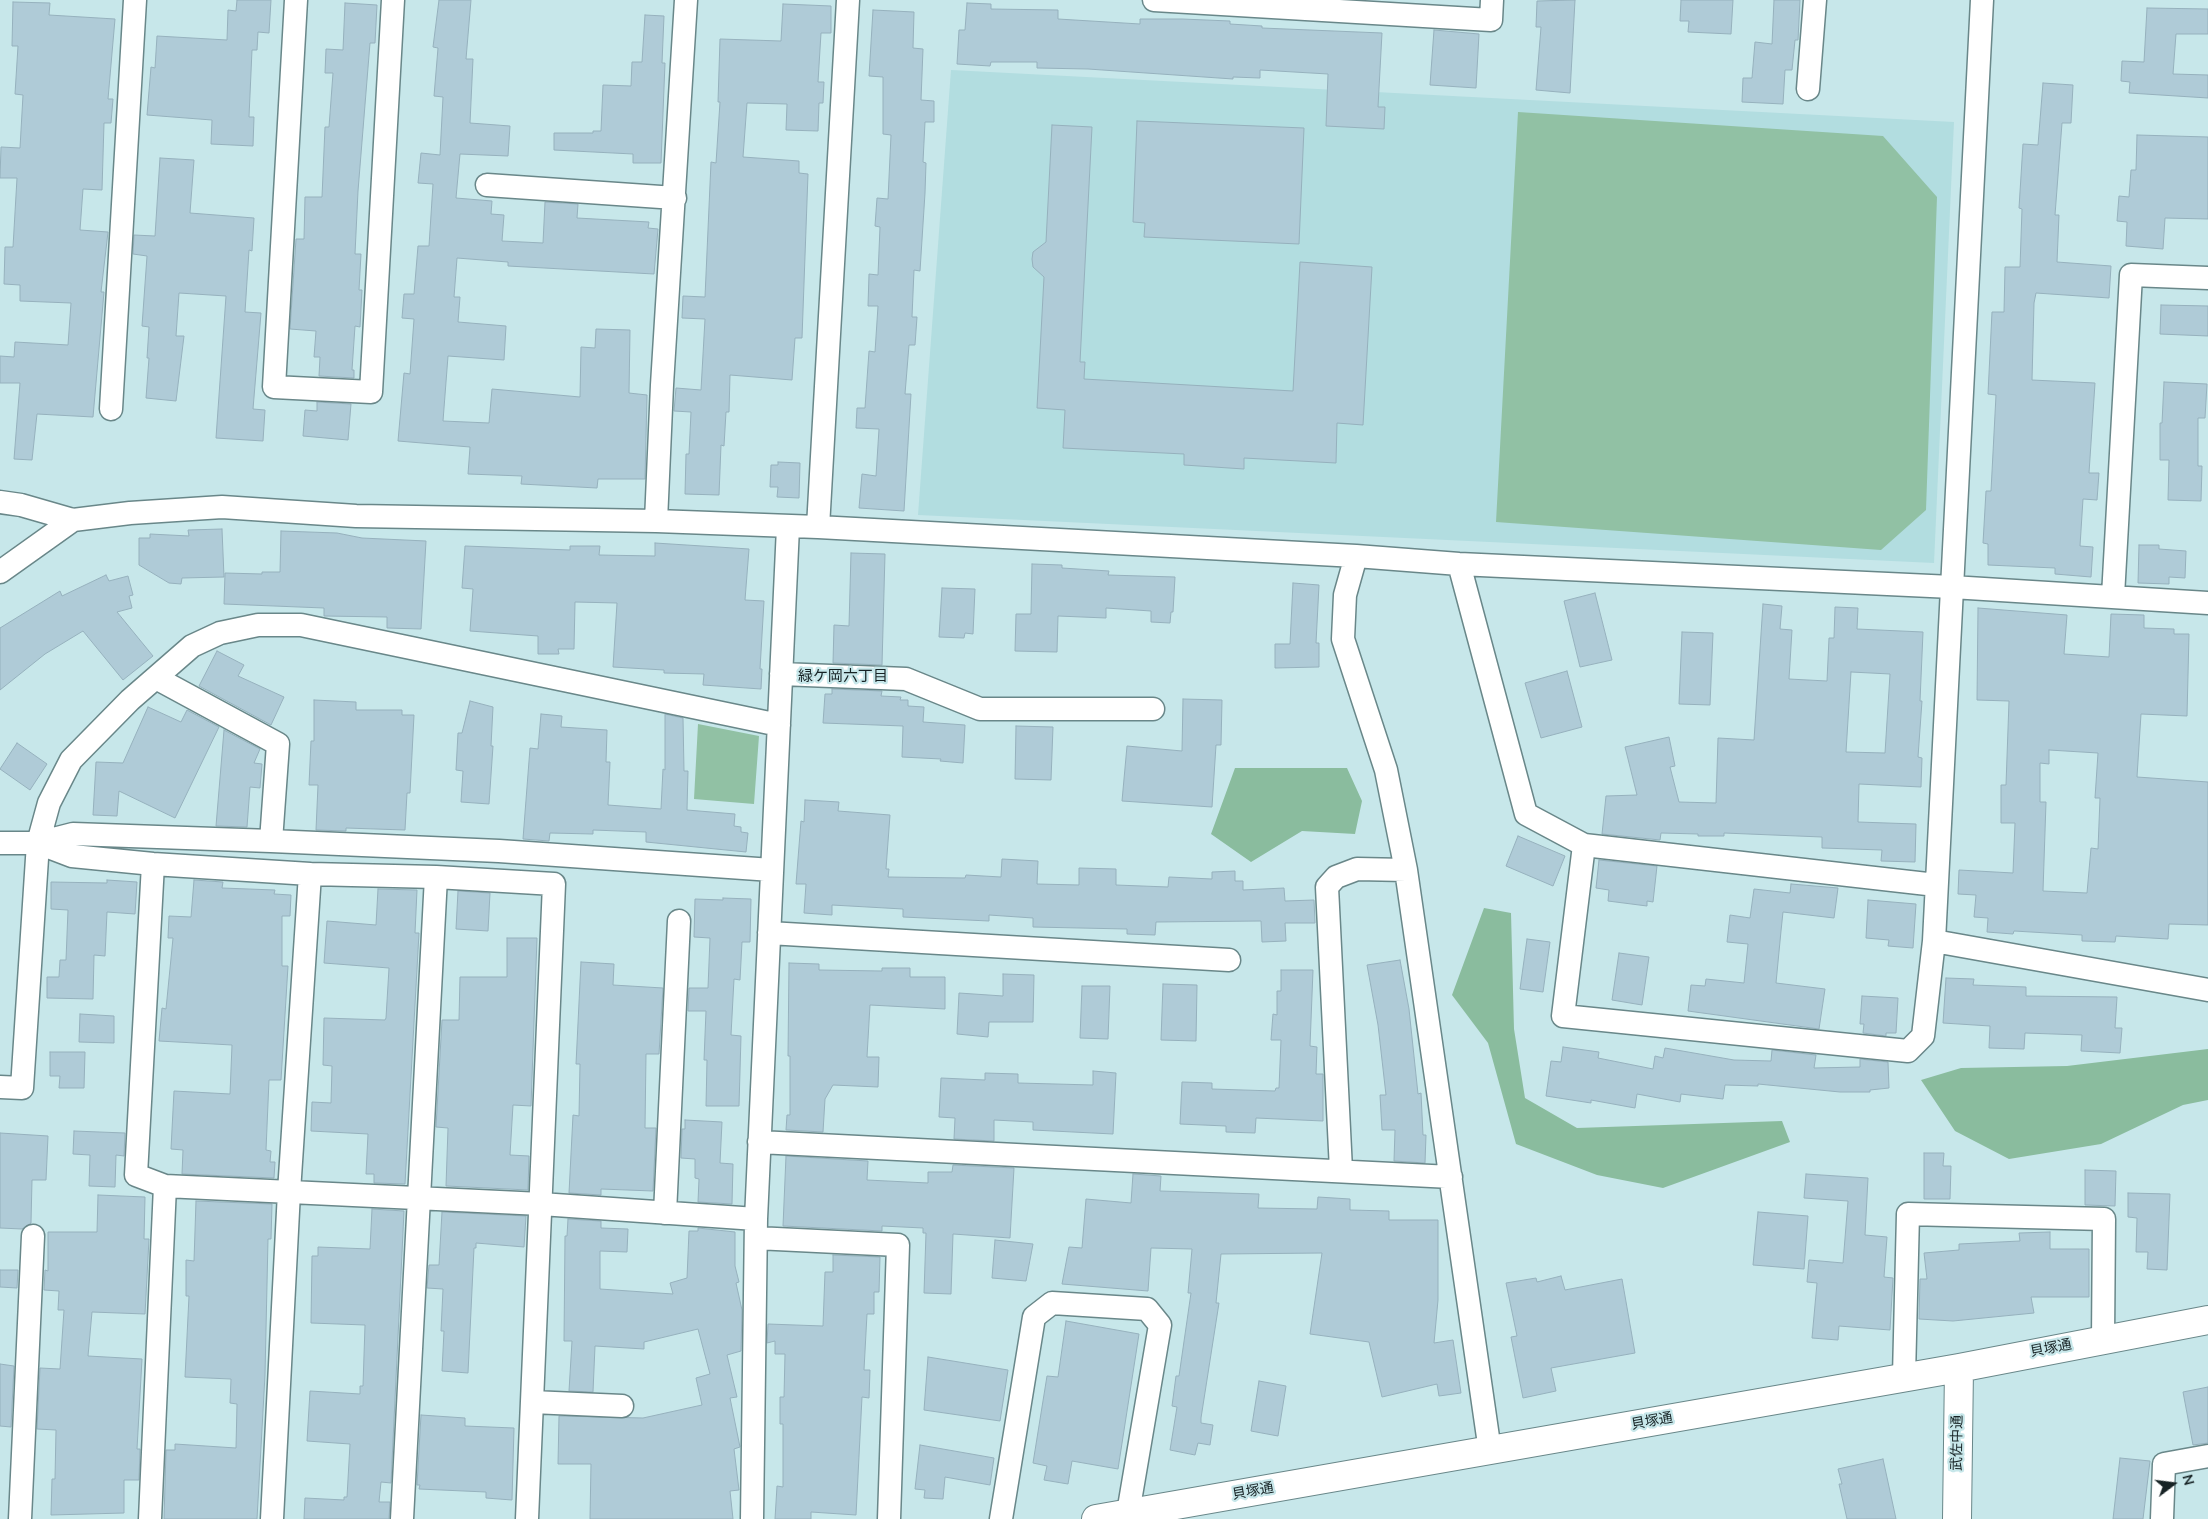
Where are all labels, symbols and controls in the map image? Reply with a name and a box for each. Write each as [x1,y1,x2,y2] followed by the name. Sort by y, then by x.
[798,668,888,686] district label: 緑ケ岡六丁目
[2029,1337,2073,1361] street label: 貝塚通
[1630,1410,1674,1434] street label: 貝塚通
[1949,1415,1967,1471] street label: 武佐中通
[2148,1459,2198,1509] north arrow
[2177,1472,2199,1488] text: N
[1231,1480,1275,1504] street label: 貝塚通

